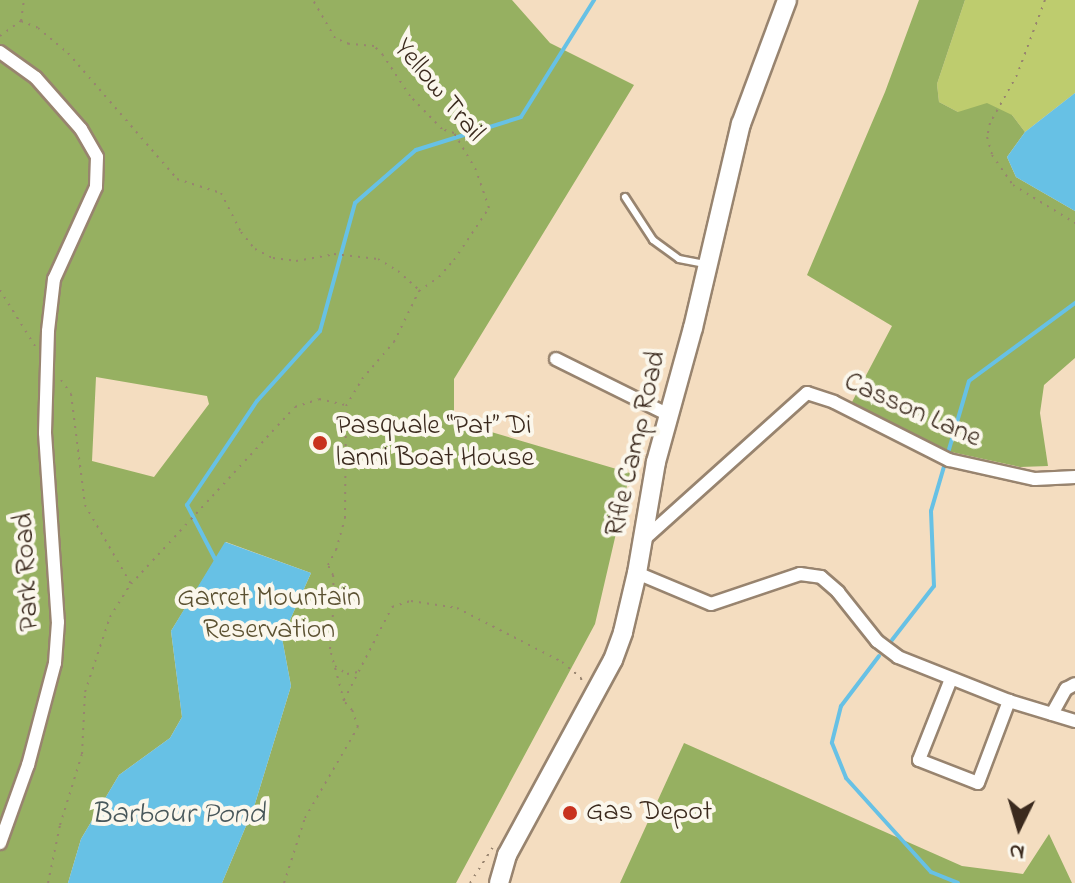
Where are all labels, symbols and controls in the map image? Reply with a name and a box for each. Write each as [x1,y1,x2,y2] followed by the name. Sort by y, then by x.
[385,33,491,149] street label: Yellow Trail
[599,348,675,540] street label: Rifle Camp Road
[838,366,986,456] street label: Casson Lane
[336,410,534,476] place label: Pasquale “Pat” Di lanni Boat House
[311,434,329,452] marker: Pasquale “Pat” Di lanni Boat House
[8,512,48,632] street label: Park Road
[177,582,361,648] park label: Garret Mountain Reservation
[979,787,1059,867] north arrow
[586,796,712,830] place label: Gas Depot
[91,797,265,833] water label: Barbour Pond
[561,804,579,822] marker: Gas Depot
[1008,834,1026,867] text: N

